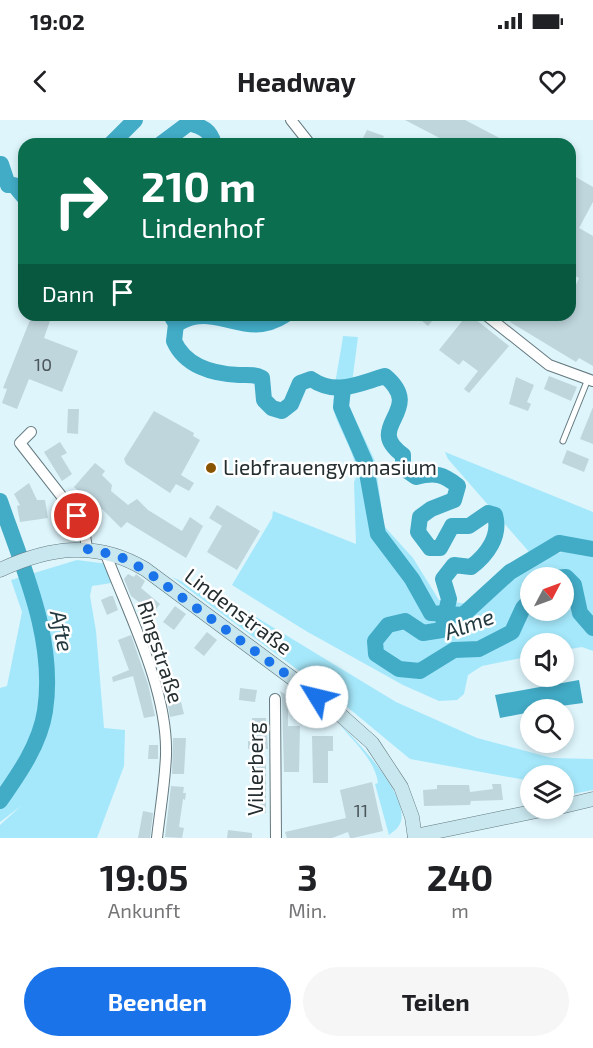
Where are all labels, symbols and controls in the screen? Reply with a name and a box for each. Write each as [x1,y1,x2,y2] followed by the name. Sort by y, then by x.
[30,8,85,34] text: 19:02
[24,65,57,98] icon: back
[237,65,356,97] text: Headway
[536,65,569,98] icon: heart
[141,160,256,210] text: 210 m
[42,162,120,240] icon: right
[141,211,264,243] text: Lindenhof
[106,276,139,309] icon: arrive
[42,280,94,306] text: Dann
[34,353,52,375] house number: 10
[223,454,437,479] place label: Liebfrauengymnasium
[204,461,218,475] marker: Liebfrauengymnasium
[51,490,102,541] pin
[60,499,93,532] icon: arrive
[180,562,297,659] street label: Lindenstraße
[520,567,574,621] north arrow
[520,567,574,819] map controls
[133,597,190,706] street label: Ringstraße
[439,602,497,644] water label: Alme
[46,607,80,654] water label: Afte
[520,633,574,687] button: sound
[285,665,349,729] position arrow
[520,699,574,753] button: search
[242,722,267,816] street label: Villerberg
[520,765,574,819] button: layers
[354,799,368,821] house number: 11
[100,855,188,898] text: 19:05
[297,855,318,898] text: 3
[427,855,493,898] text: 240
[108,898,180,922] text: Ankunft
[288,898,327,922] text: Min.
[451,898,469,922] text: m
[24,967,291,1036] button: Beenden
[303,967,569,1036] button: Teilen

